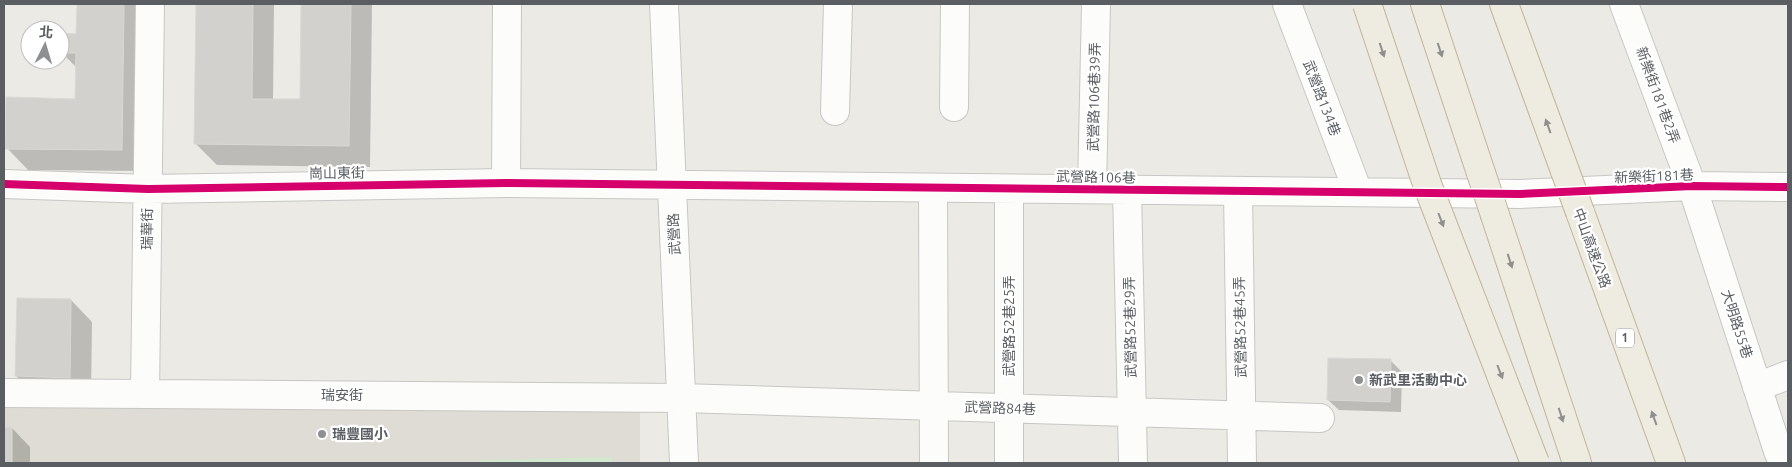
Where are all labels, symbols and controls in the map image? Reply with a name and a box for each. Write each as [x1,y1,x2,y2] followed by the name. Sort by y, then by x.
[20,20,70,70] north arrow
[38,23,54,41] text: 北
[1085,42,1103,152] street label: 武營路106巷39弄
[1379,43,1387,58] one-way arrow
[1436,43,1444,58] one-way arrow
[1633,45,1683,145] street label: 新樂街181巷2弄
[1300,58,1344,138] street label: 武營路134巷
[1544,118,1551,133] one-way arrow
[309,165,365,181] street label: 崗山東街
[1614,167,1694,185] street label: 新樂街181巷
[1056,168,1136,186] street label: 武營路106巷
[1570,206,1614,290] street label: 中山高速公路
[139,208,155,250] street label: 瑞華街
[665,213,683,255] street label: 武營路
[1437,213,1445,228] one-way arrow
[1507,253,1514,268] one-way arrow
[1001,275,1017,377] street label: 武營路52巷25弄
[1121,276,1139,378] street label: 武營路52巷29弄
[1231,276,1249,378] street label: 武營路52巷45弄
[1718,287,1756,361] street label: 大明路55巷
[1616,328,1634,348] road number: 1
[1496,365,1504,380] one-way arrow
[1369,372,1467,388] place label: 新武里活動中心
[1353,374,1365,386] marker: 新武里活動中心
[321,387,363,403] street label: 瑞安街
[964,399,1036,417] street label: 武營路84巷
[1557,408,1565,423] one-way arrow
[1650,410,1658,425] one-way arrow
[332,426,388,442] place label: 瑞豐國小
[316,428,328,440] marker: 瑞豐國小

